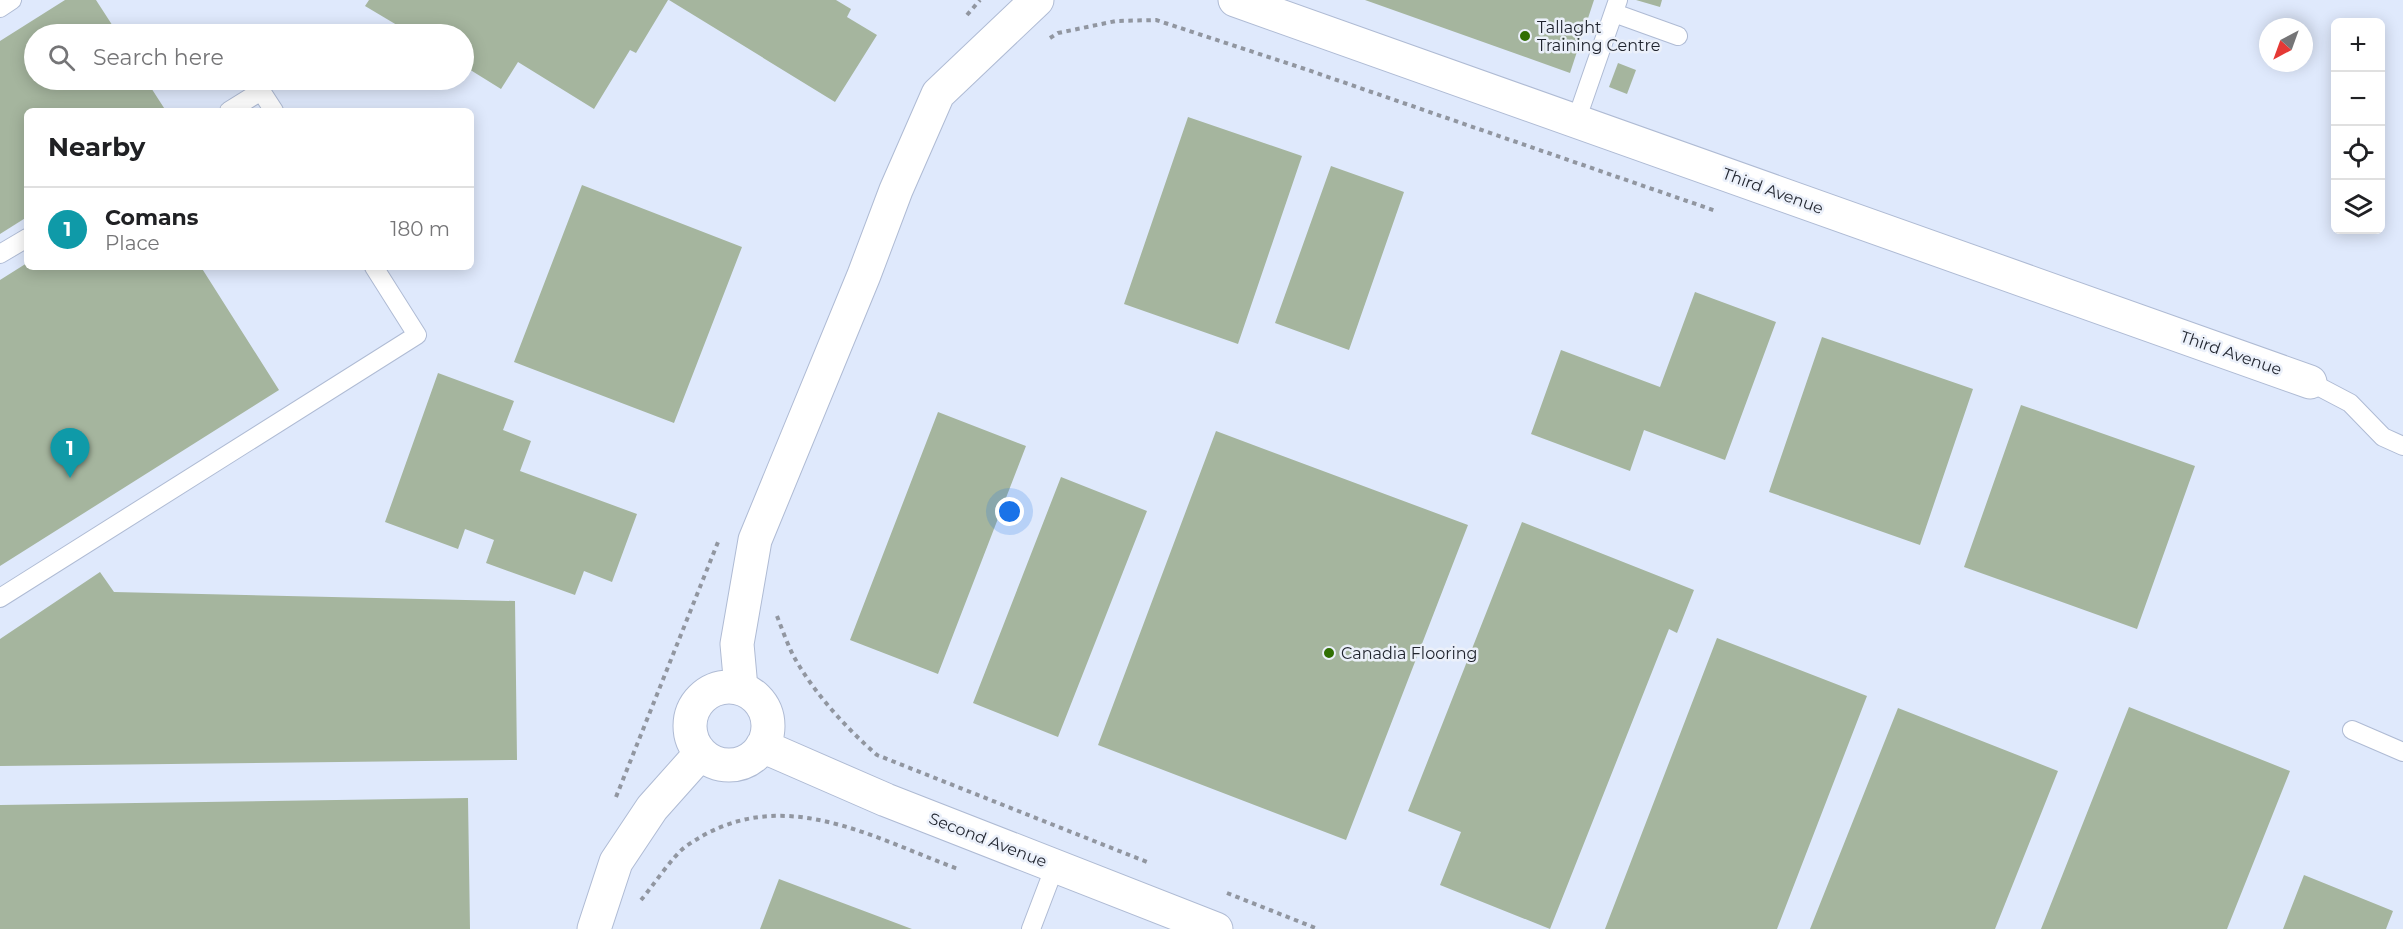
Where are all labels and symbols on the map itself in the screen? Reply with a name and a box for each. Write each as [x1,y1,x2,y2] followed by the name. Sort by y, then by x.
[1537,18,1660,55] place label: Tallaght Training Centre
[2259,18,2313,72] north arrow
[1518,29,1532,43] marker: Tallaght Training Centre
[1720,164,1826,218] street label: Third Avenue
[2178,327,2284,379] street label: Third Avenue
[50,428,90,478] pin: 1
[995,497,1024,526] your location
[1341,644,1478,663] place label: Canadia Flooring
[1322,646,1336,660] marker: Canadia Flooring
[926,809,1050,871] street label: Second Avenue

